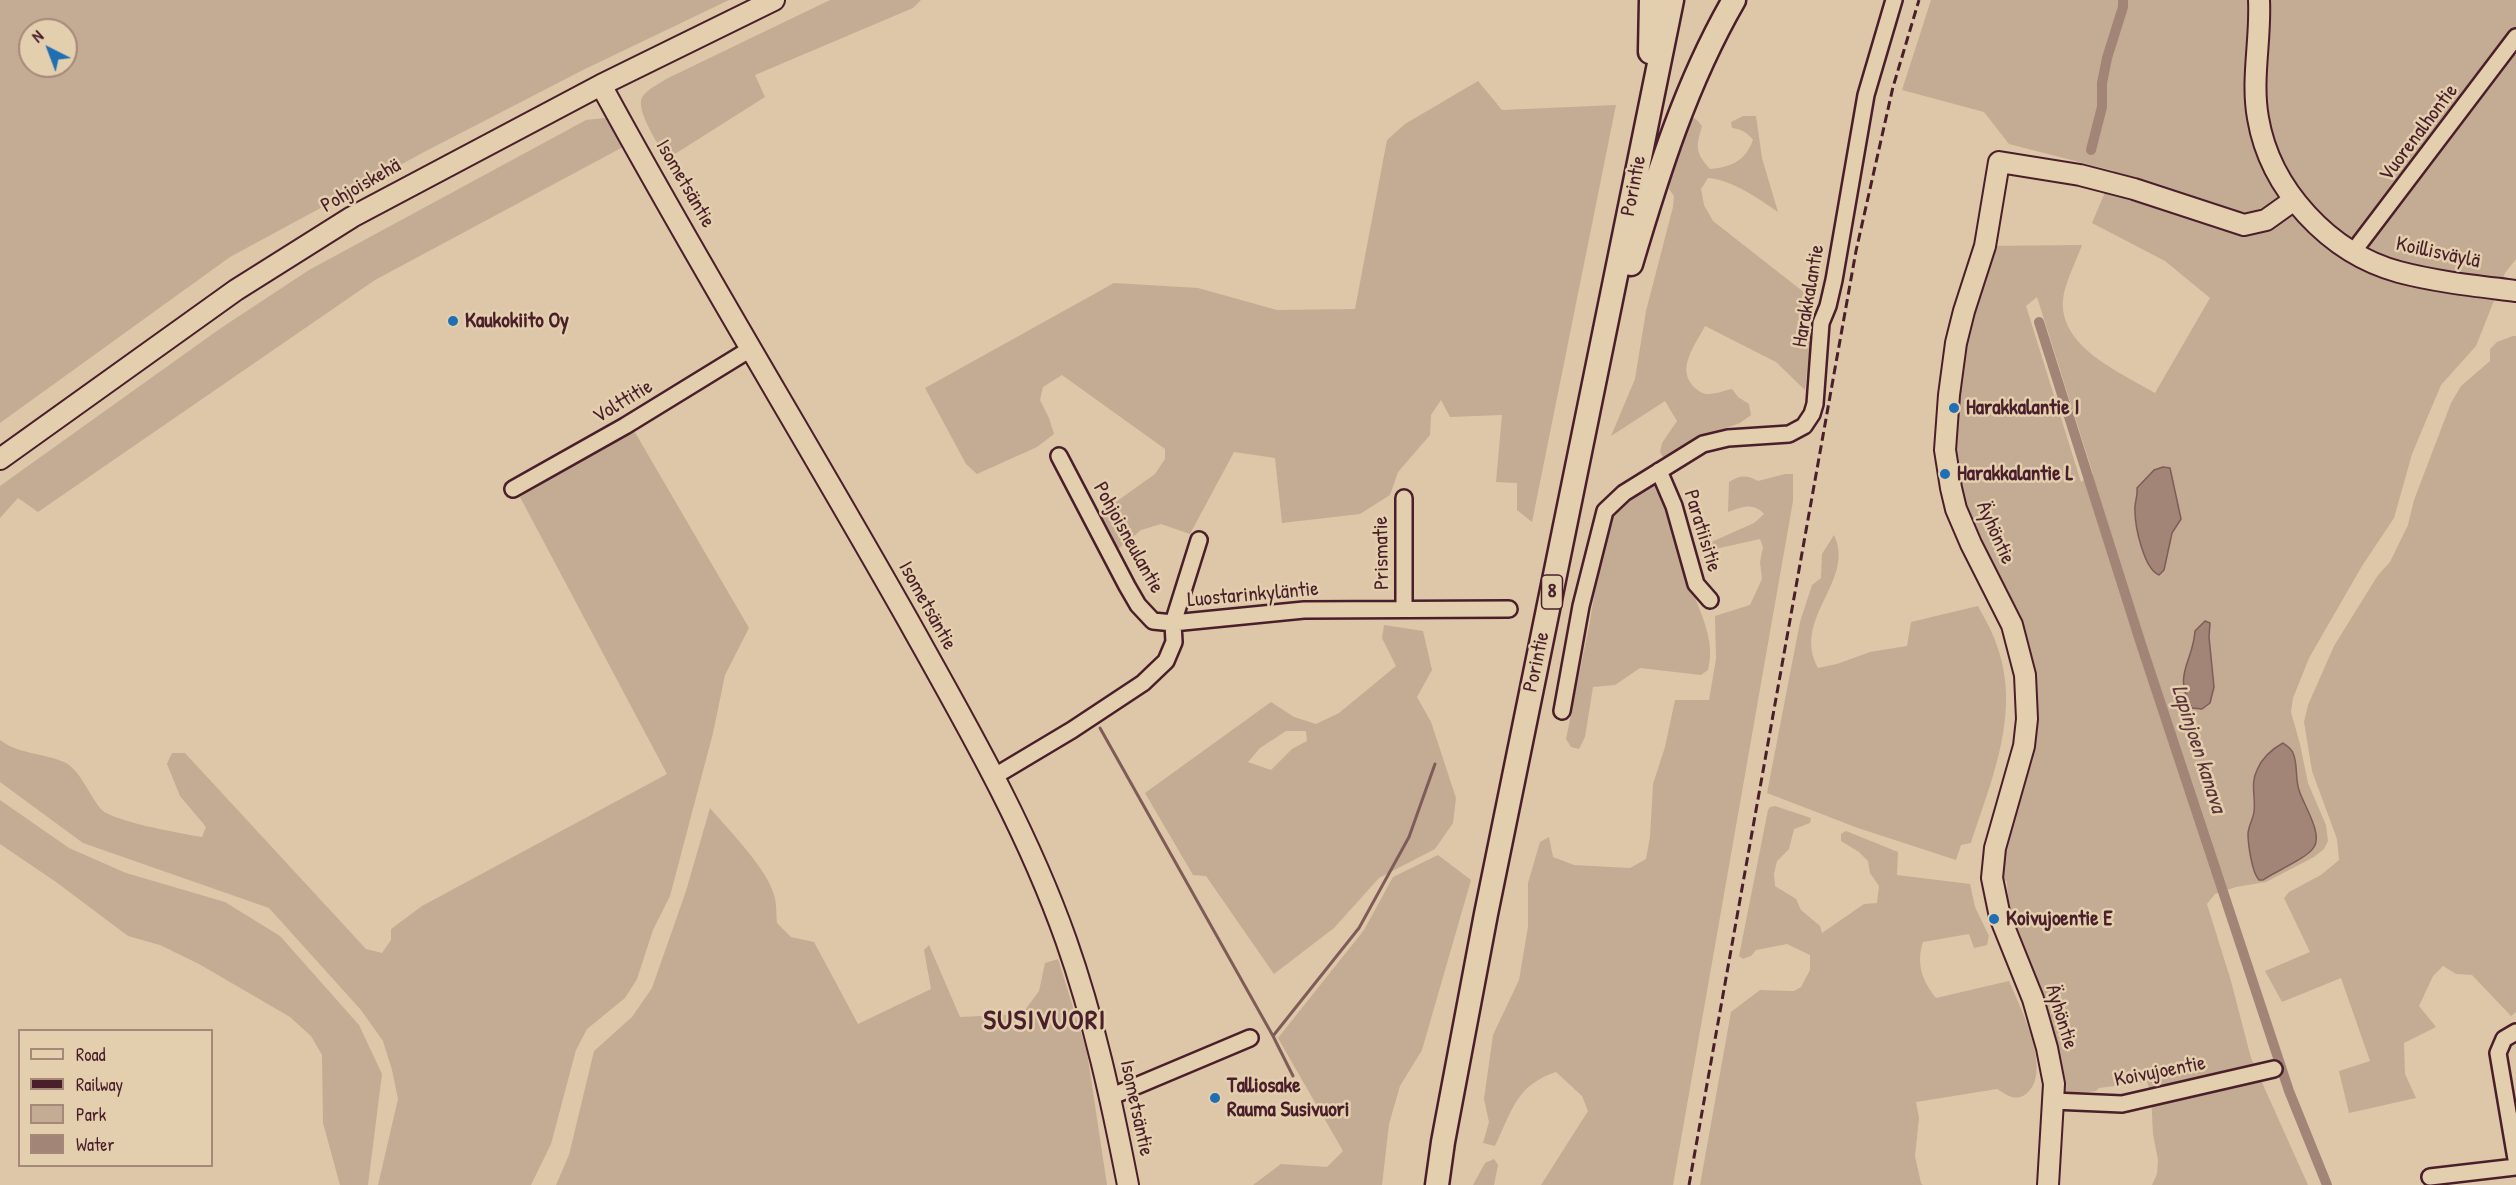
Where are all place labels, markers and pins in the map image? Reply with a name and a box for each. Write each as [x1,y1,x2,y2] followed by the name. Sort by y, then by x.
[465,308,569,334] place label: Kaukokiito Oy
[446,314,460,328] marker: Kaukokiito Oy
[1966,395,2079,421] place label: Harakkalantie I
[1947,401,1961,415] marker: Harakkalantie I
[1957,461,2073,487] place label: Harakkalantie L
[1938,467,1952,481] marker: Harakkalantie L
[2006,906,2113,932] place label: Koivujoentie E
[1987,912,2001,926] marker: Koivujoentie E
[1227,1073,1349,1123] place label: Talliosake Rauma Susivuori
[1208,1091,1222,1105] marker: Talliosake Rauma Susivuori

